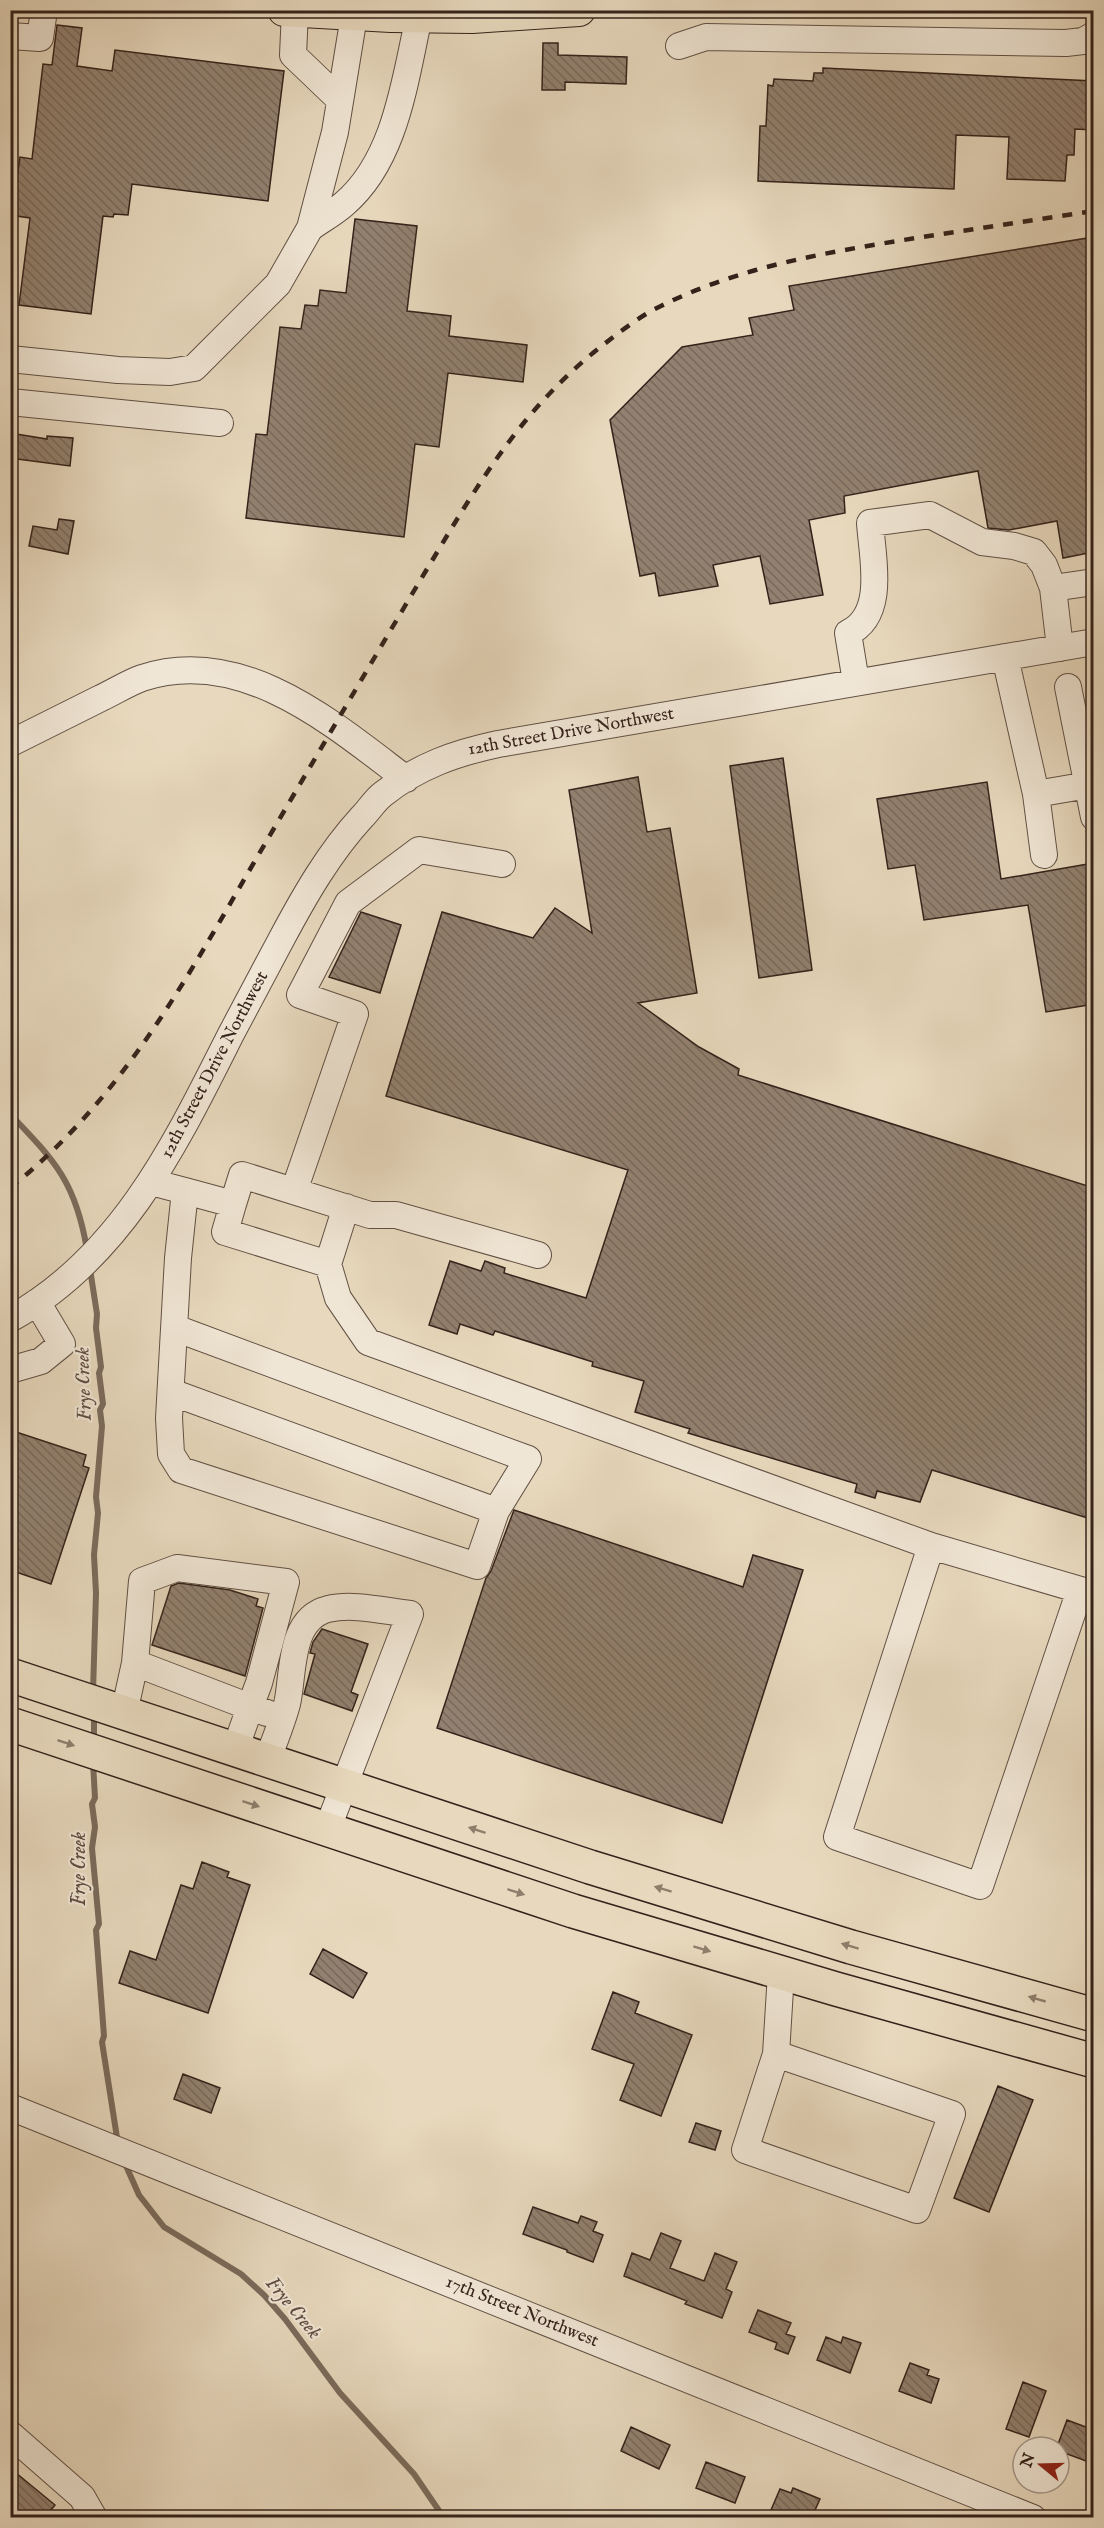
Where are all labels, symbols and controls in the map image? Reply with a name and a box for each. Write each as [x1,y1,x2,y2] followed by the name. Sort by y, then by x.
[466,703,676,761] street label: 12th Street Drive Northwest
[156,967,274,1163] street label: 12th Street Drive Northwest
[70,1347,98,1421] water label: Frye Creek
[57,1738,75,1748] one-way arrow
[242,1800,260,1810] one-way arrow
[468,1825,486,1834] one-way arrow
[67,1832,92,1906] water label: Frye Creek
[654,1884,672,1893] one-way arrow
[507,1888,525,1897] one-way arrow
[841,1941,859,1950] one-way arrow
[693,1945,711,1954] one-way arrow
[1028,1994,1046,2004] one-way arrow
[442,2271,602,2353] street label: 17th Street Northwest
[260,2272,326,2344] water label: Frye Creek
[1011,2435,1071,2495] north arrow
[1017,2451,1040,2472] text: N

